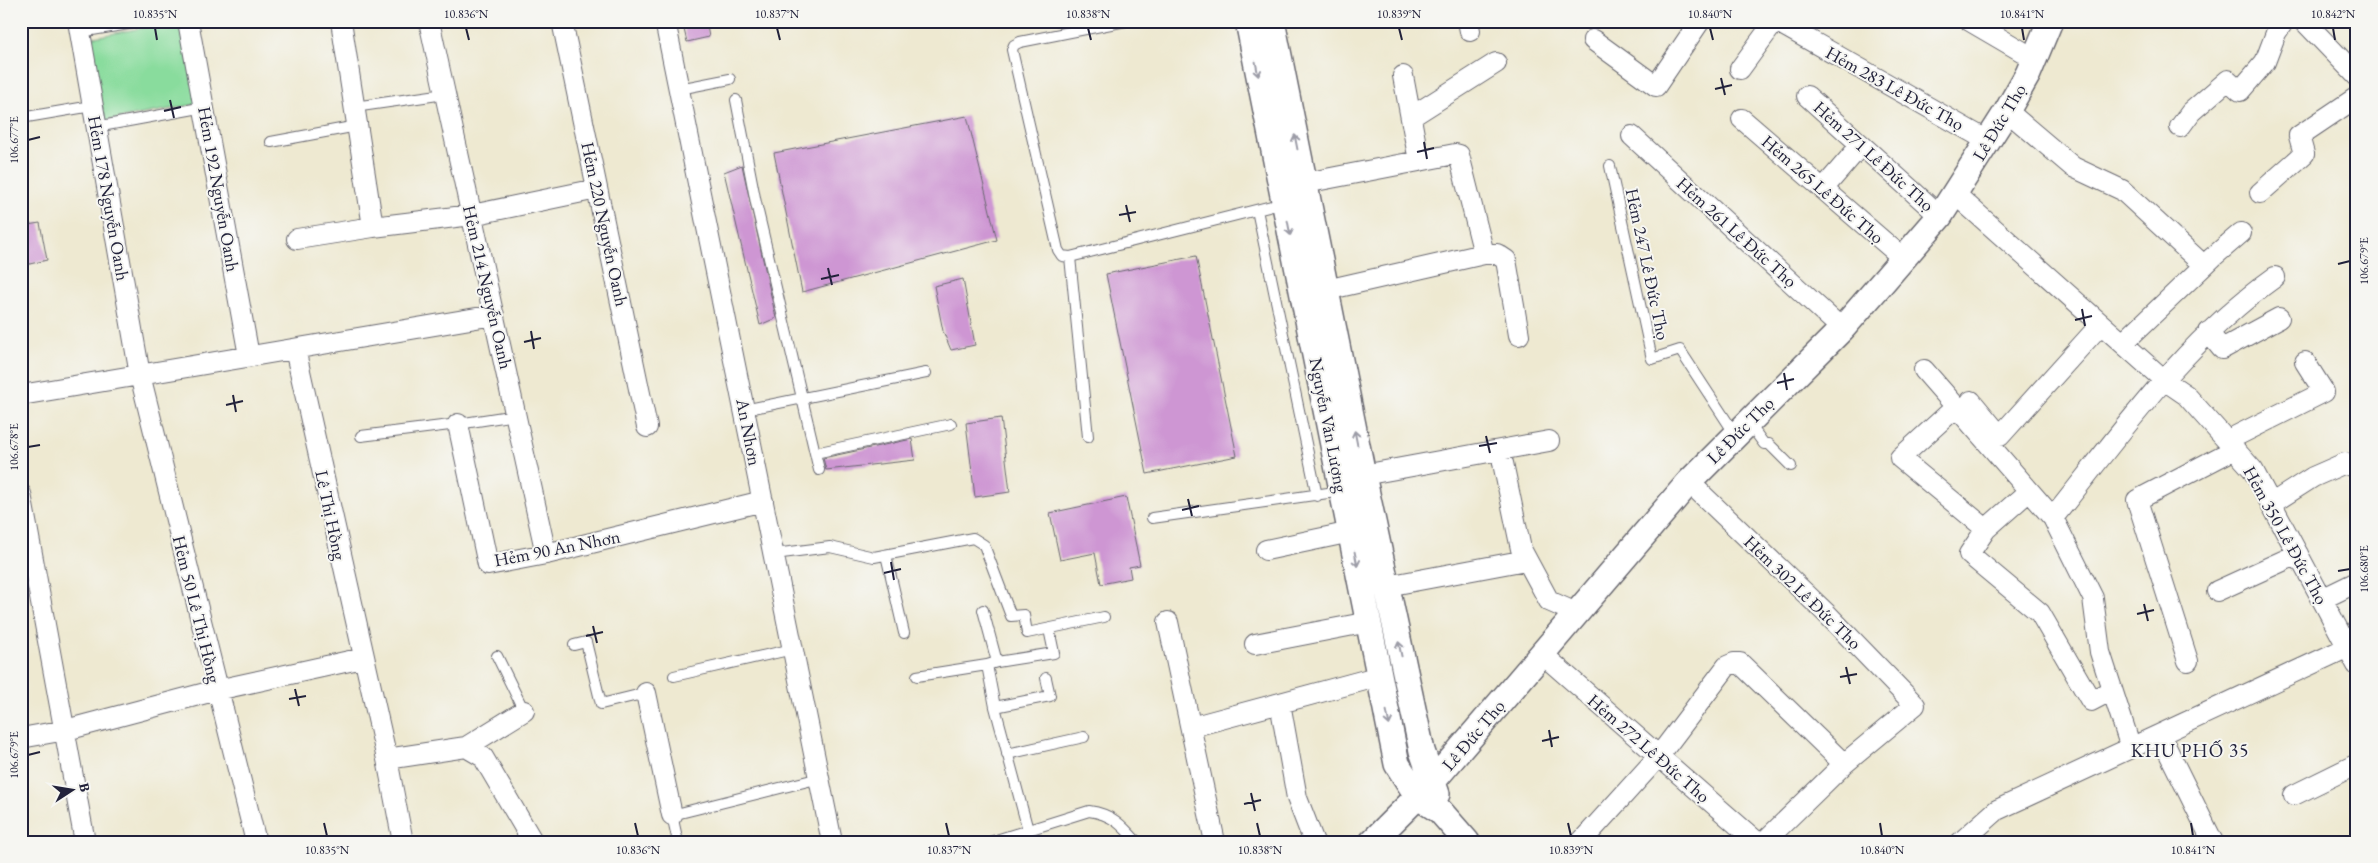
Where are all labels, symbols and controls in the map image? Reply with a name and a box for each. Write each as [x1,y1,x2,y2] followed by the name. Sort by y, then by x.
[133,6,178,22] text: 10.835°N
[444,6,489,22] text: 10.836°N
[755,6,800,22] text: 10.837°N
[1066,6,1111,22] text: 10.838°N
[1377,6,1422,22] text: 10.839°N
[1688,6,1733,22] text: 10.840°N
[2000,6,2045,22] text: 10.841°N
[2311,6,2356,22] text: 10.842°N
[1822,40,1968,136] street label: Hẻm 283 Lê Đức Thọ
[1253,61,1263,77] one-way arrow
[1967,79,2031,165] street label: Lê Đức Thọ
[1809,96,1939,216] street label: Hẻm 271 Lê Đức Thọ
[193,105,245,273] street label: Hẻm 192 Nguyễn Oanh
[83,114,135,282] street label: Hẻm 178 Nguyễn Oanh
[6,116,22,164] text: 106.677°E
[1757,130,1889,248] street label: Hẻm 265 Lê Đức Thọ
[1291,134,1301,150] one-way arrow
[576,140,634,308] street label: Hẻm 220 Nguyễn Oanh
[1672,172,1802,292] street label: Hẻm 261 Lê Đức Thọ
[1621,186,1675,342] street label: Hẻm 247 Lê Đức Thọ
[458,203,518,371] street label: Hẻm 214 Nguyễn Oanh
[1285,220,1295,236] one-way arrow
[2356,237,2372,285] text: 106.679°E
[1305,356,1353,494] street label: Nguyễn Văn Lượng
[1701,391,1779,469] street label: Lê Đức Thọ
[731,396,767,468] street label: An Nhơn
[6,423,22,471] text: 106.678°E
[1351,431,1360,447] one-way arrow
[2238,462,2334,608] street label: Hẻm 350 Lê Đức Thọ
[310,468,352,562] street label: Lê Thị Hồng
[492,524,622,571] street label: Hẻm 90 An Nhơn
[1739,530,1867,654] street label: Hẻm 302 Lê Đức Thọ
[168,533,227,685] street label: Hẻm 50 Lê Thị Hồng
[2356,545,2372,593] text: 106.680°E
[1352,551,1361,567] one-way arrow
[1395,641,1404,657] one-way arrow
[1583,689,1715,807] street label: Hẻm 272 Lê Đức Thọ
[1437,695,1509,775] street label: Lê Đức Thọ
[1384,710,1394,726] one-way arrow
[6,731,22,779] text: 106.679°E
[2131,738,2249,763] district label: KHU PHỐ 35
[48,766,98,816] north arrow
[75,781,94,794] text: B
[305,842,350,858] text: 10.835°N
[616,842,661,858] text: 10.836°N
[927,842,972,858] text: 10.837°N
[1238,842,1283,858] text: 10.838°N
[1549,842,1594,858] text: 10.839°N
[1860,842,1905,858] text: 10.840°N
[2171,842,2216,858] text: 10.841°N

